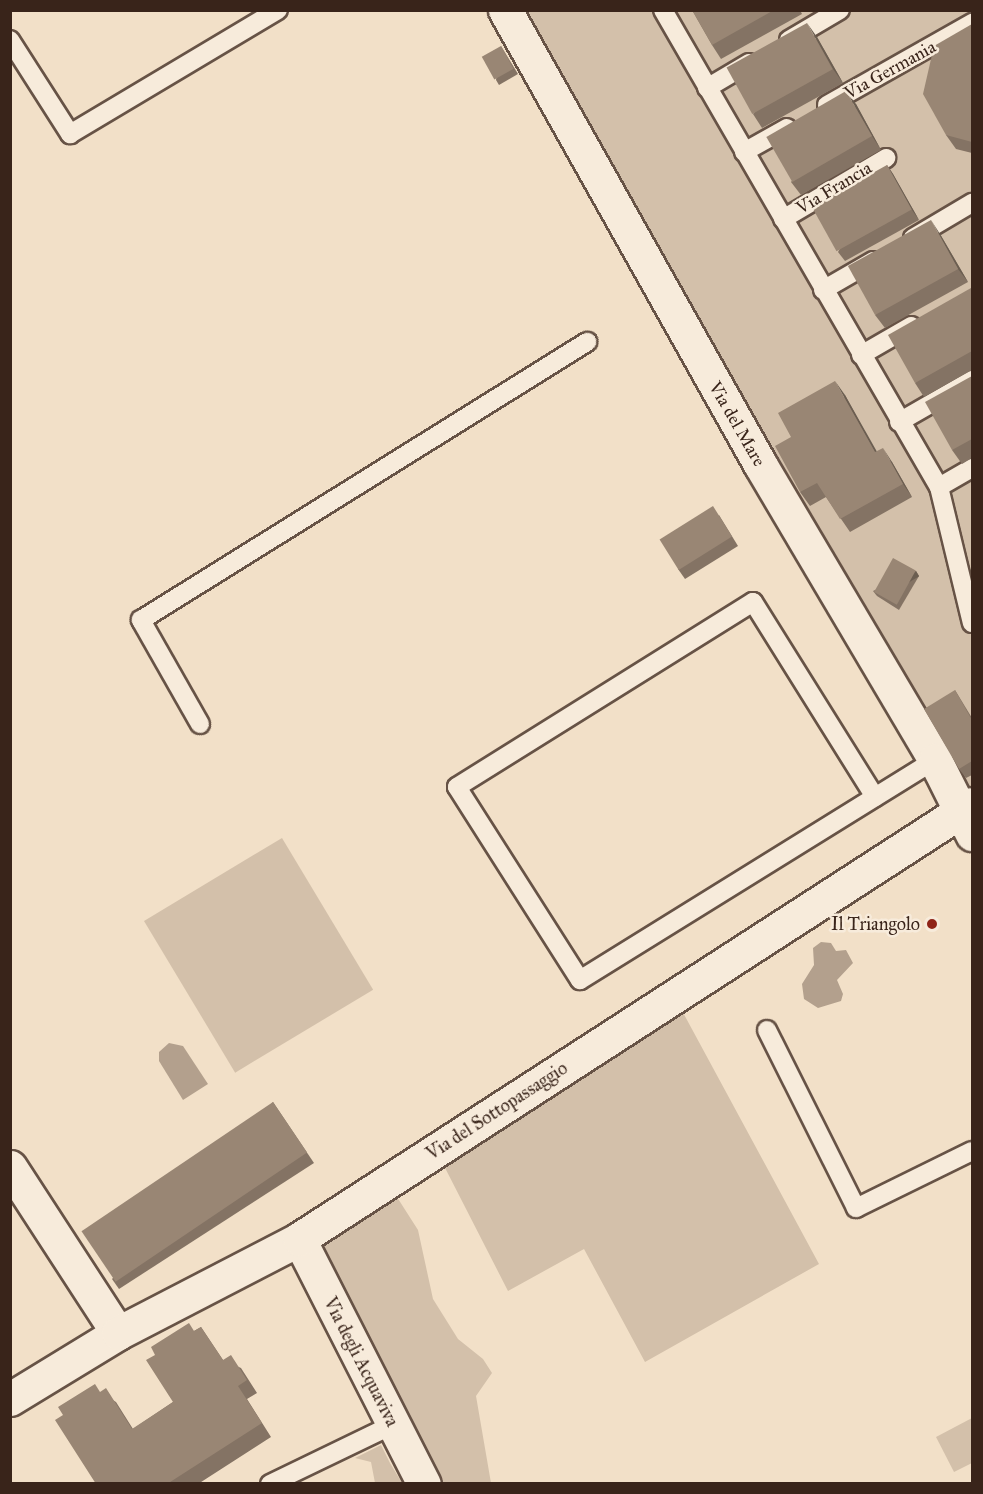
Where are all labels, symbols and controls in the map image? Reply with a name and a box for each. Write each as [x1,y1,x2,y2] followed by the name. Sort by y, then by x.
[840,36,940,104] street label: Via Germania
[792,157,876,219] street label: Via Francia
[704,378,770,470] street label: Via del Mare
[831,913,920,935] place label: Il Triangolo
[925,917,939,931] marker: Il Triangolo
[422,1057,572,1165] street label: Via del Sottopassaggio
[319,1294,403,1430] street label: Via degli Acquaviva

